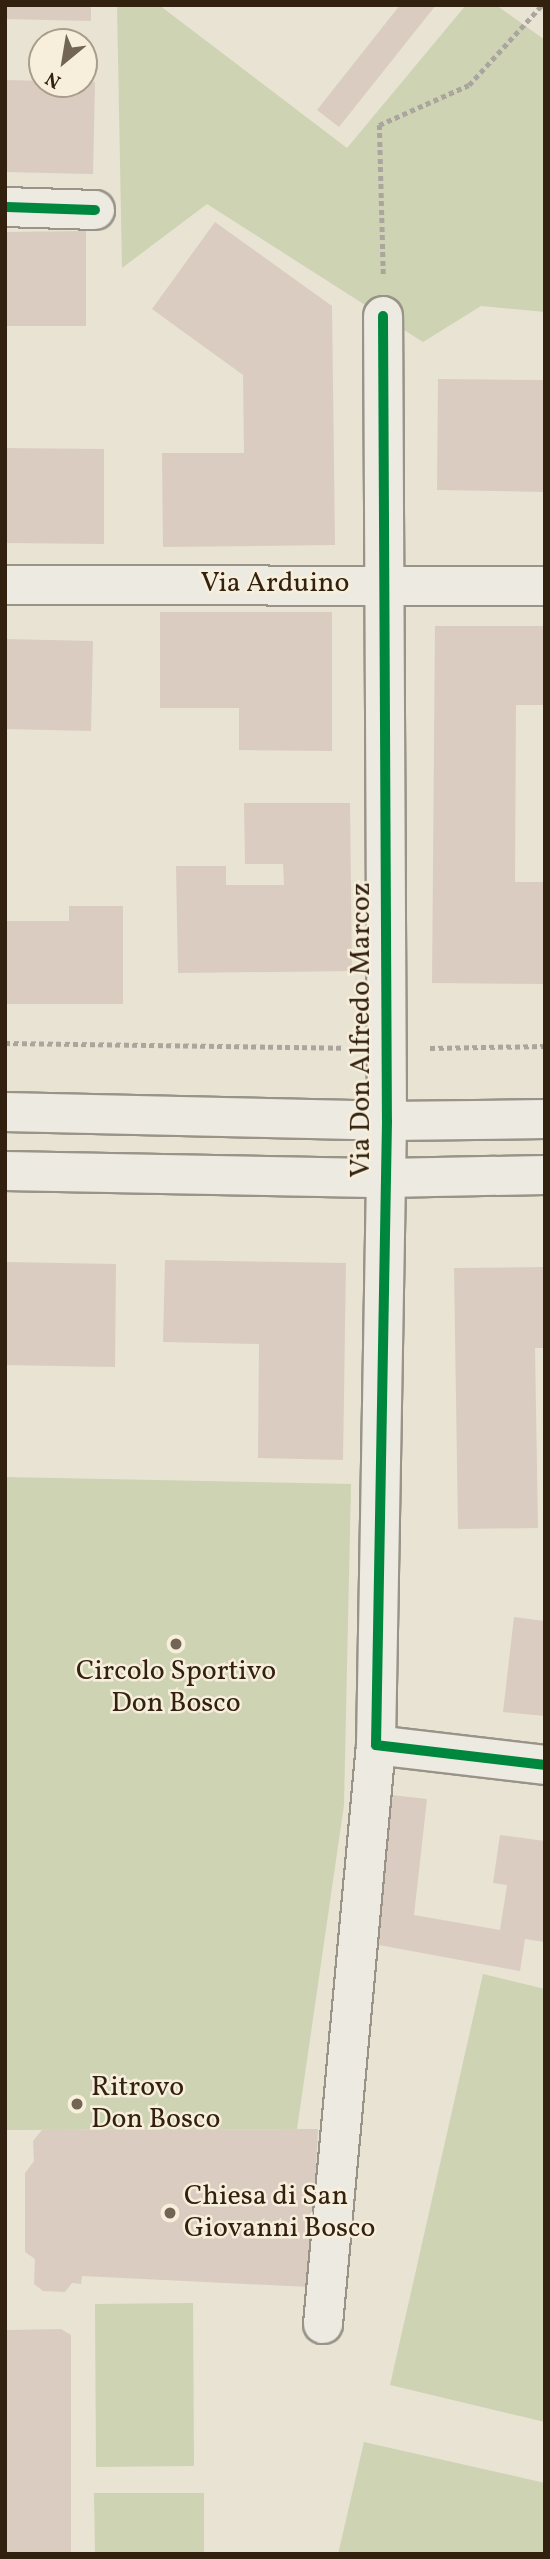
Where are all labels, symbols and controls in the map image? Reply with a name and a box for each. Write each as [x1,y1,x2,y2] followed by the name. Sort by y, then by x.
[28,28,98,98] north arrow
[41,65,66,94] text: N
[201,567,349,601] street label: Via Arduino
[345,882,379,1178] street label: Via Don Alfredo Marcoz
[168,1636,184,1652] marker: Circolo Sportivo Don Bosco
[76,1655,276,1721] place label: Circolo Sportivo Don Bosco
[91,2071,220,2137] place label: Ritrovo Don Bosco
[69,2096,85,2112] marker: Ritrovo Don Bosco
[184,2180,375,2246] place label: Chiesa di San Giovanni Bosco
[162,2205,178,2221] marker: Chiesa di San Giovanni Bosco

